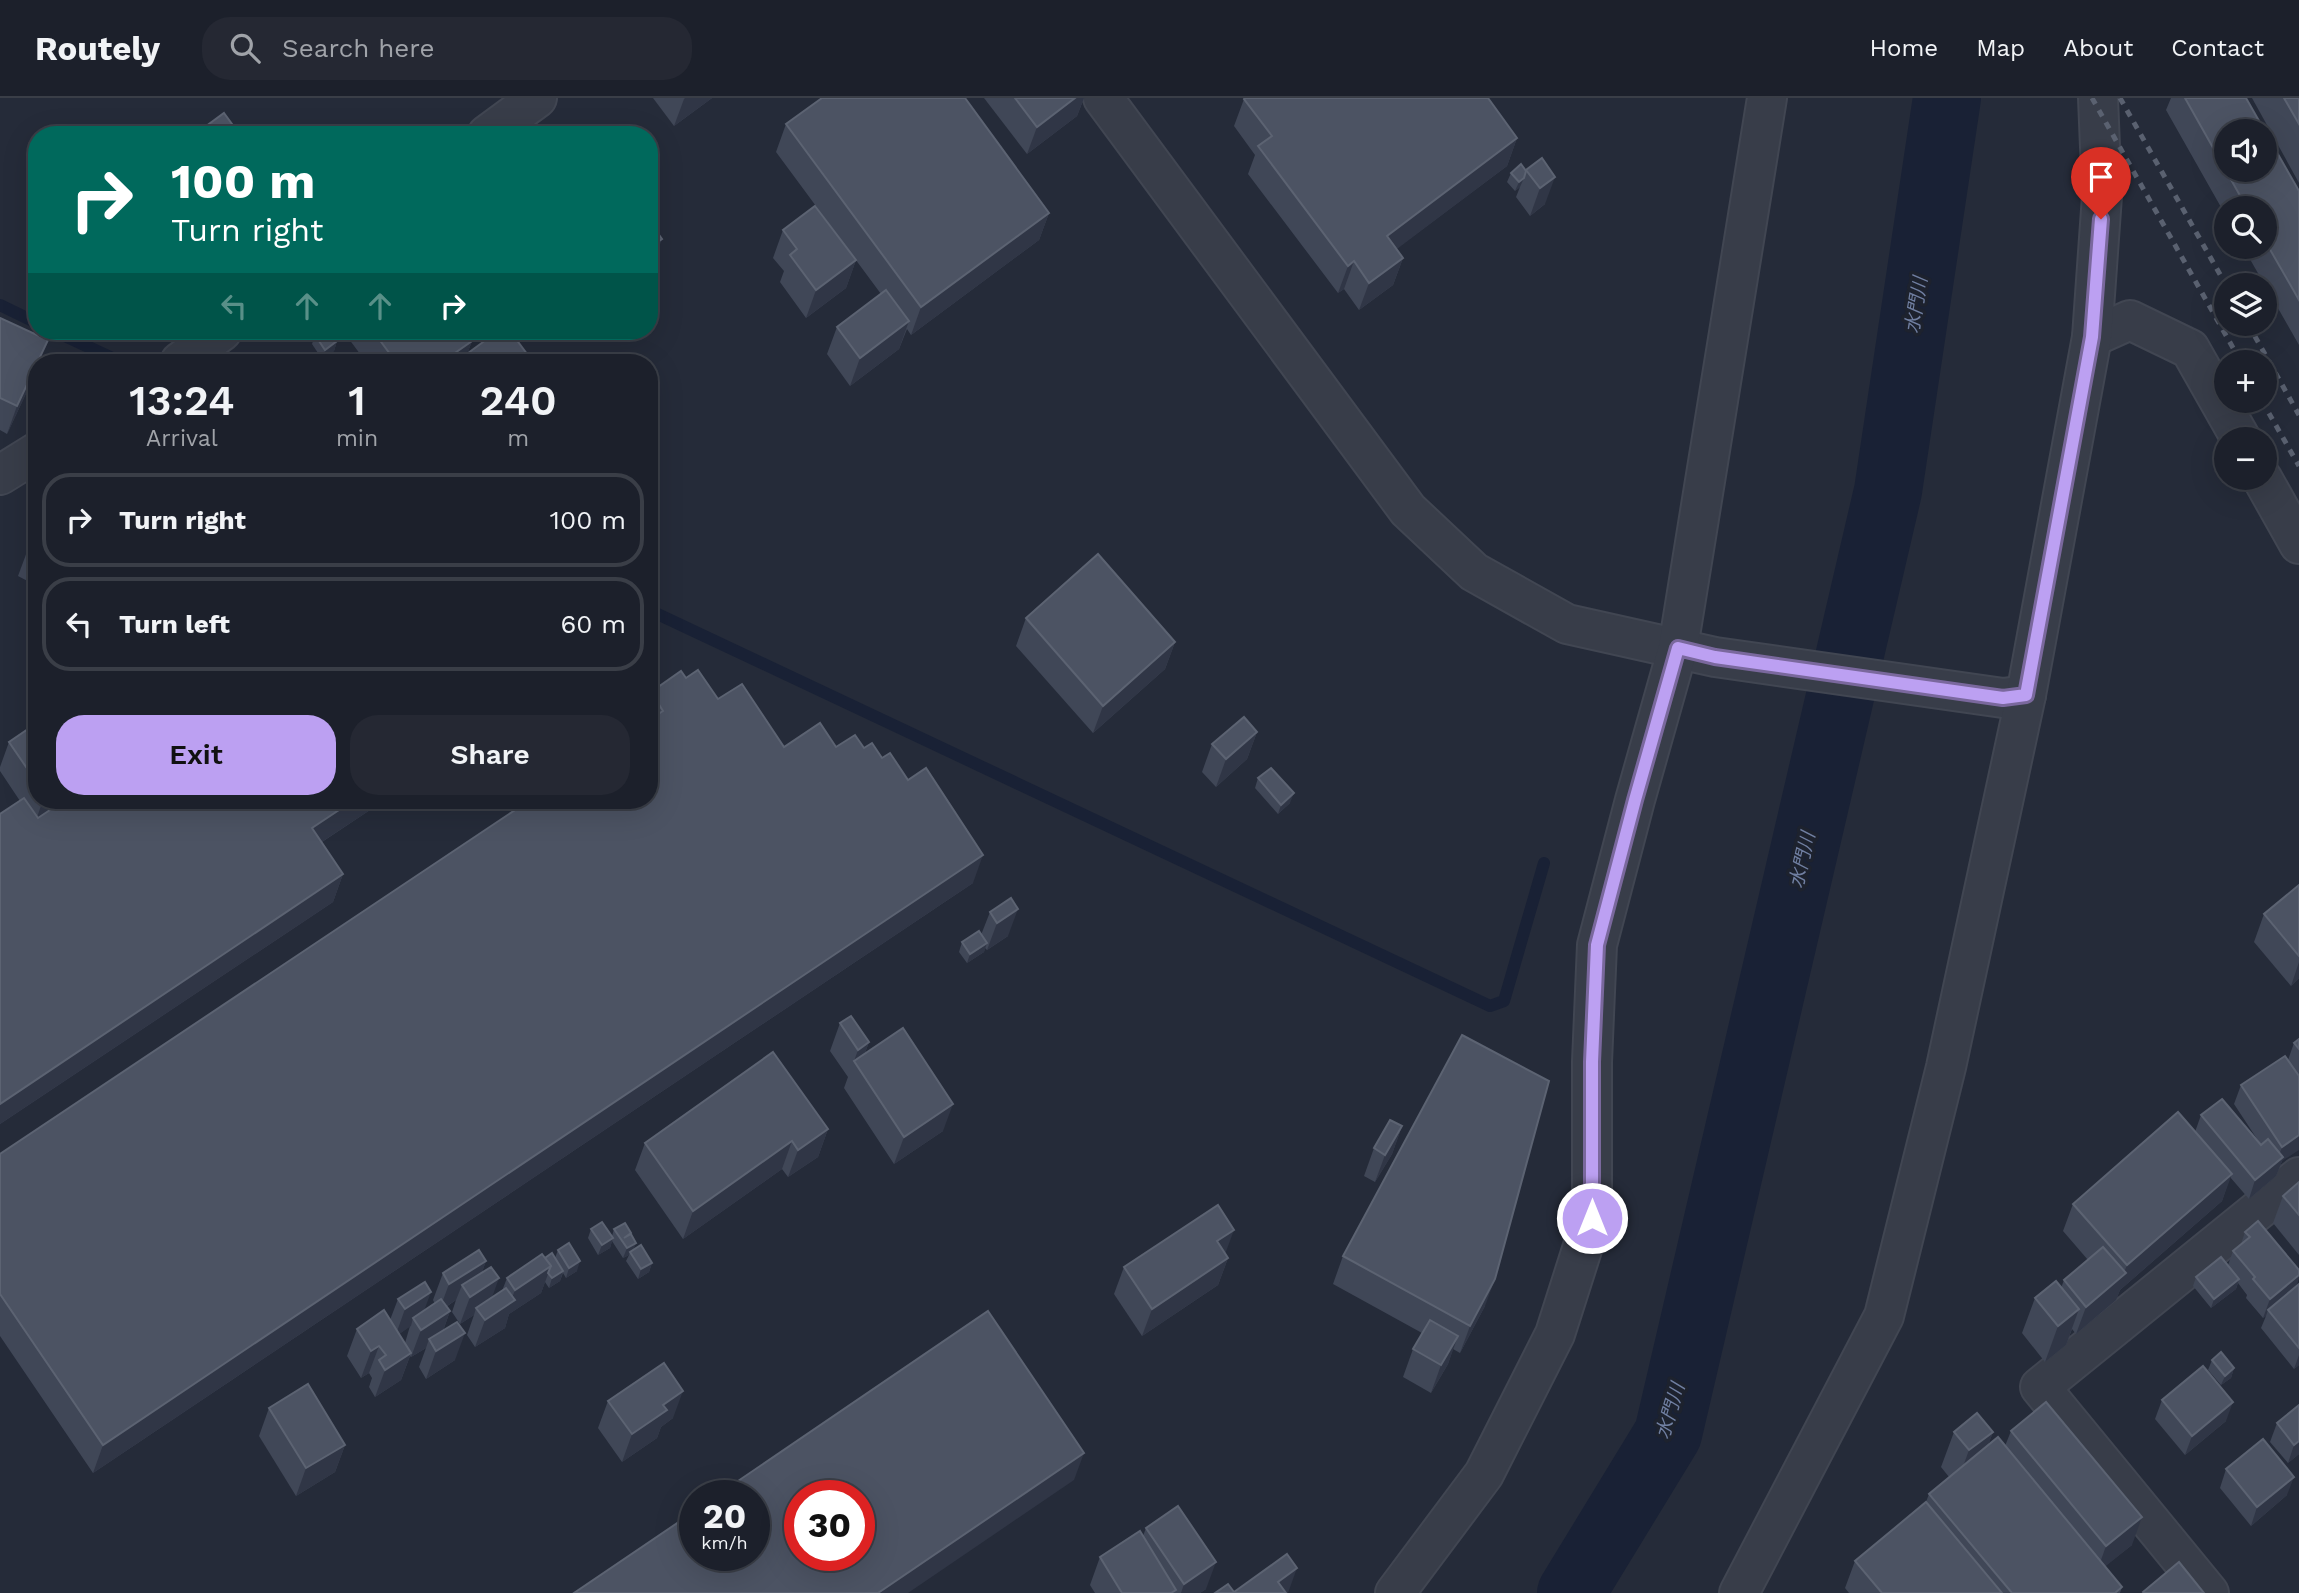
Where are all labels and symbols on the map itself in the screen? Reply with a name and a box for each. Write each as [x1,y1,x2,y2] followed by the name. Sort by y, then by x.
[2071,147,2131,219] pin
[1900,273,1932,335] water label: 水門川
[1784,828,1820,890] water label: 水門川
[1555,1181,1629,1255] position arrow
[1651,1378,1690,1442] water label: 水門川
[784,1480,875,1571] speed limit sign: 30

